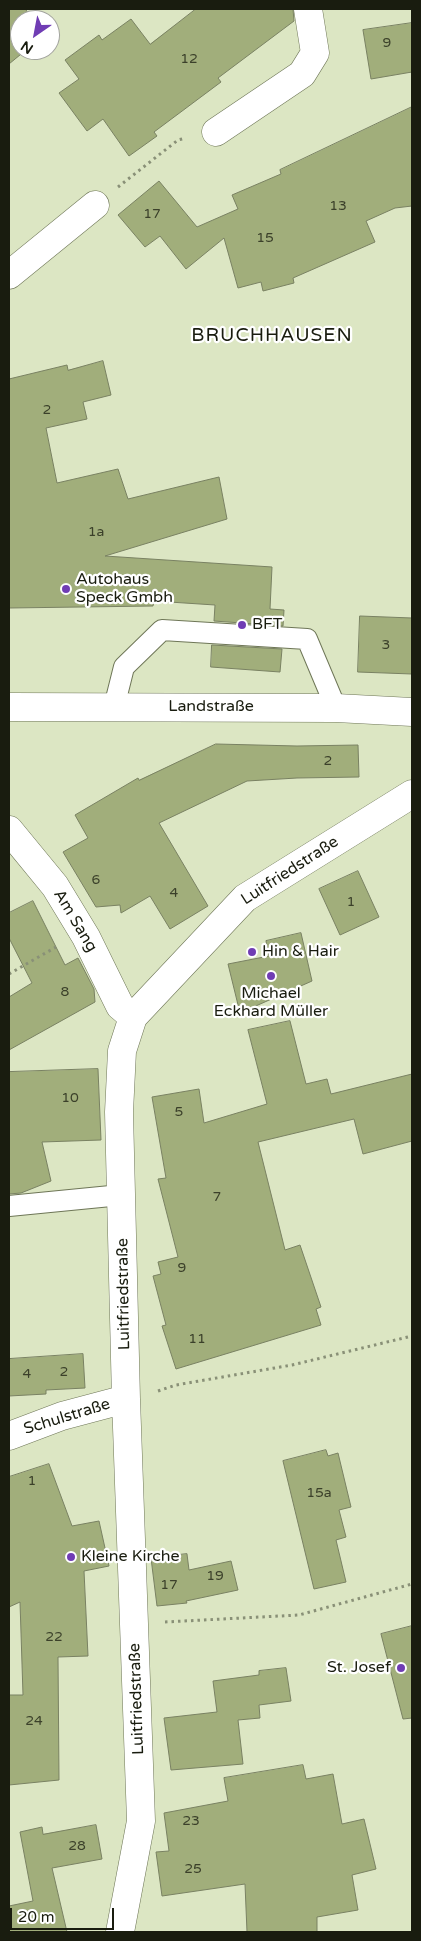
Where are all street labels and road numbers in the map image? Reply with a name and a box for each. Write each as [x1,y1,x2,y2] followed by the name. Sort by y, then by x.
[168,697,254,717] street label: Landstraße
[238,832,342,910] street label: Luitfriedstraße
[49,886,101,956] street label: Am Sang
[113,1238,135,1350] street label: Luitfriedstraße
[21,1395,113,1439] street label: Schulstraße
[125,1643,149,1755] street label: Luitfriedstraße

